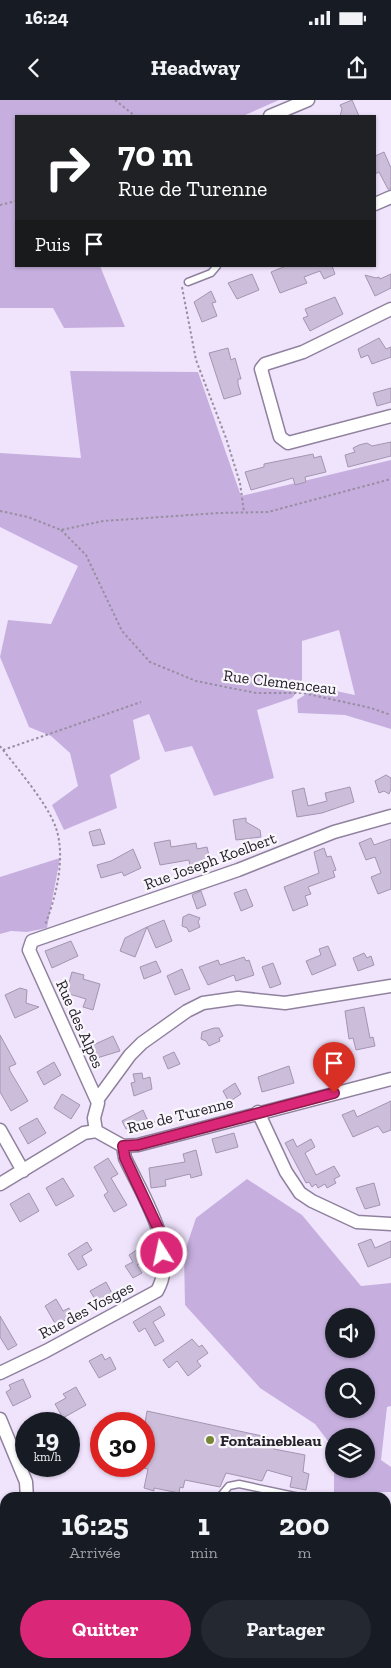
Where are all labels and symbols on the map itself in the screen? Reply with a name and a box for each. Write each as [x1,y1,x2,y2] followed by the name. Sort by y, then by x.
[222,666,338,698] street label: Rue Clemenceau
[141,828,279,894] street label: Rue Joseph Koelbert
[52,977,108,1071] street label: Rue des Alpes
[313,1042,355,1093] pin
[125,1093,235,1137] street label: Rue de Turenne
[135,1226,187,1278] position arrow
[36,1277,136,1343] street label: Rue des Vosges
[90,1412,155,1477] speed limit sign: 30
[220,1431,322,1450] place label: Fontainebleau
[204,1434,216,1446] marker: Fontainebleau

